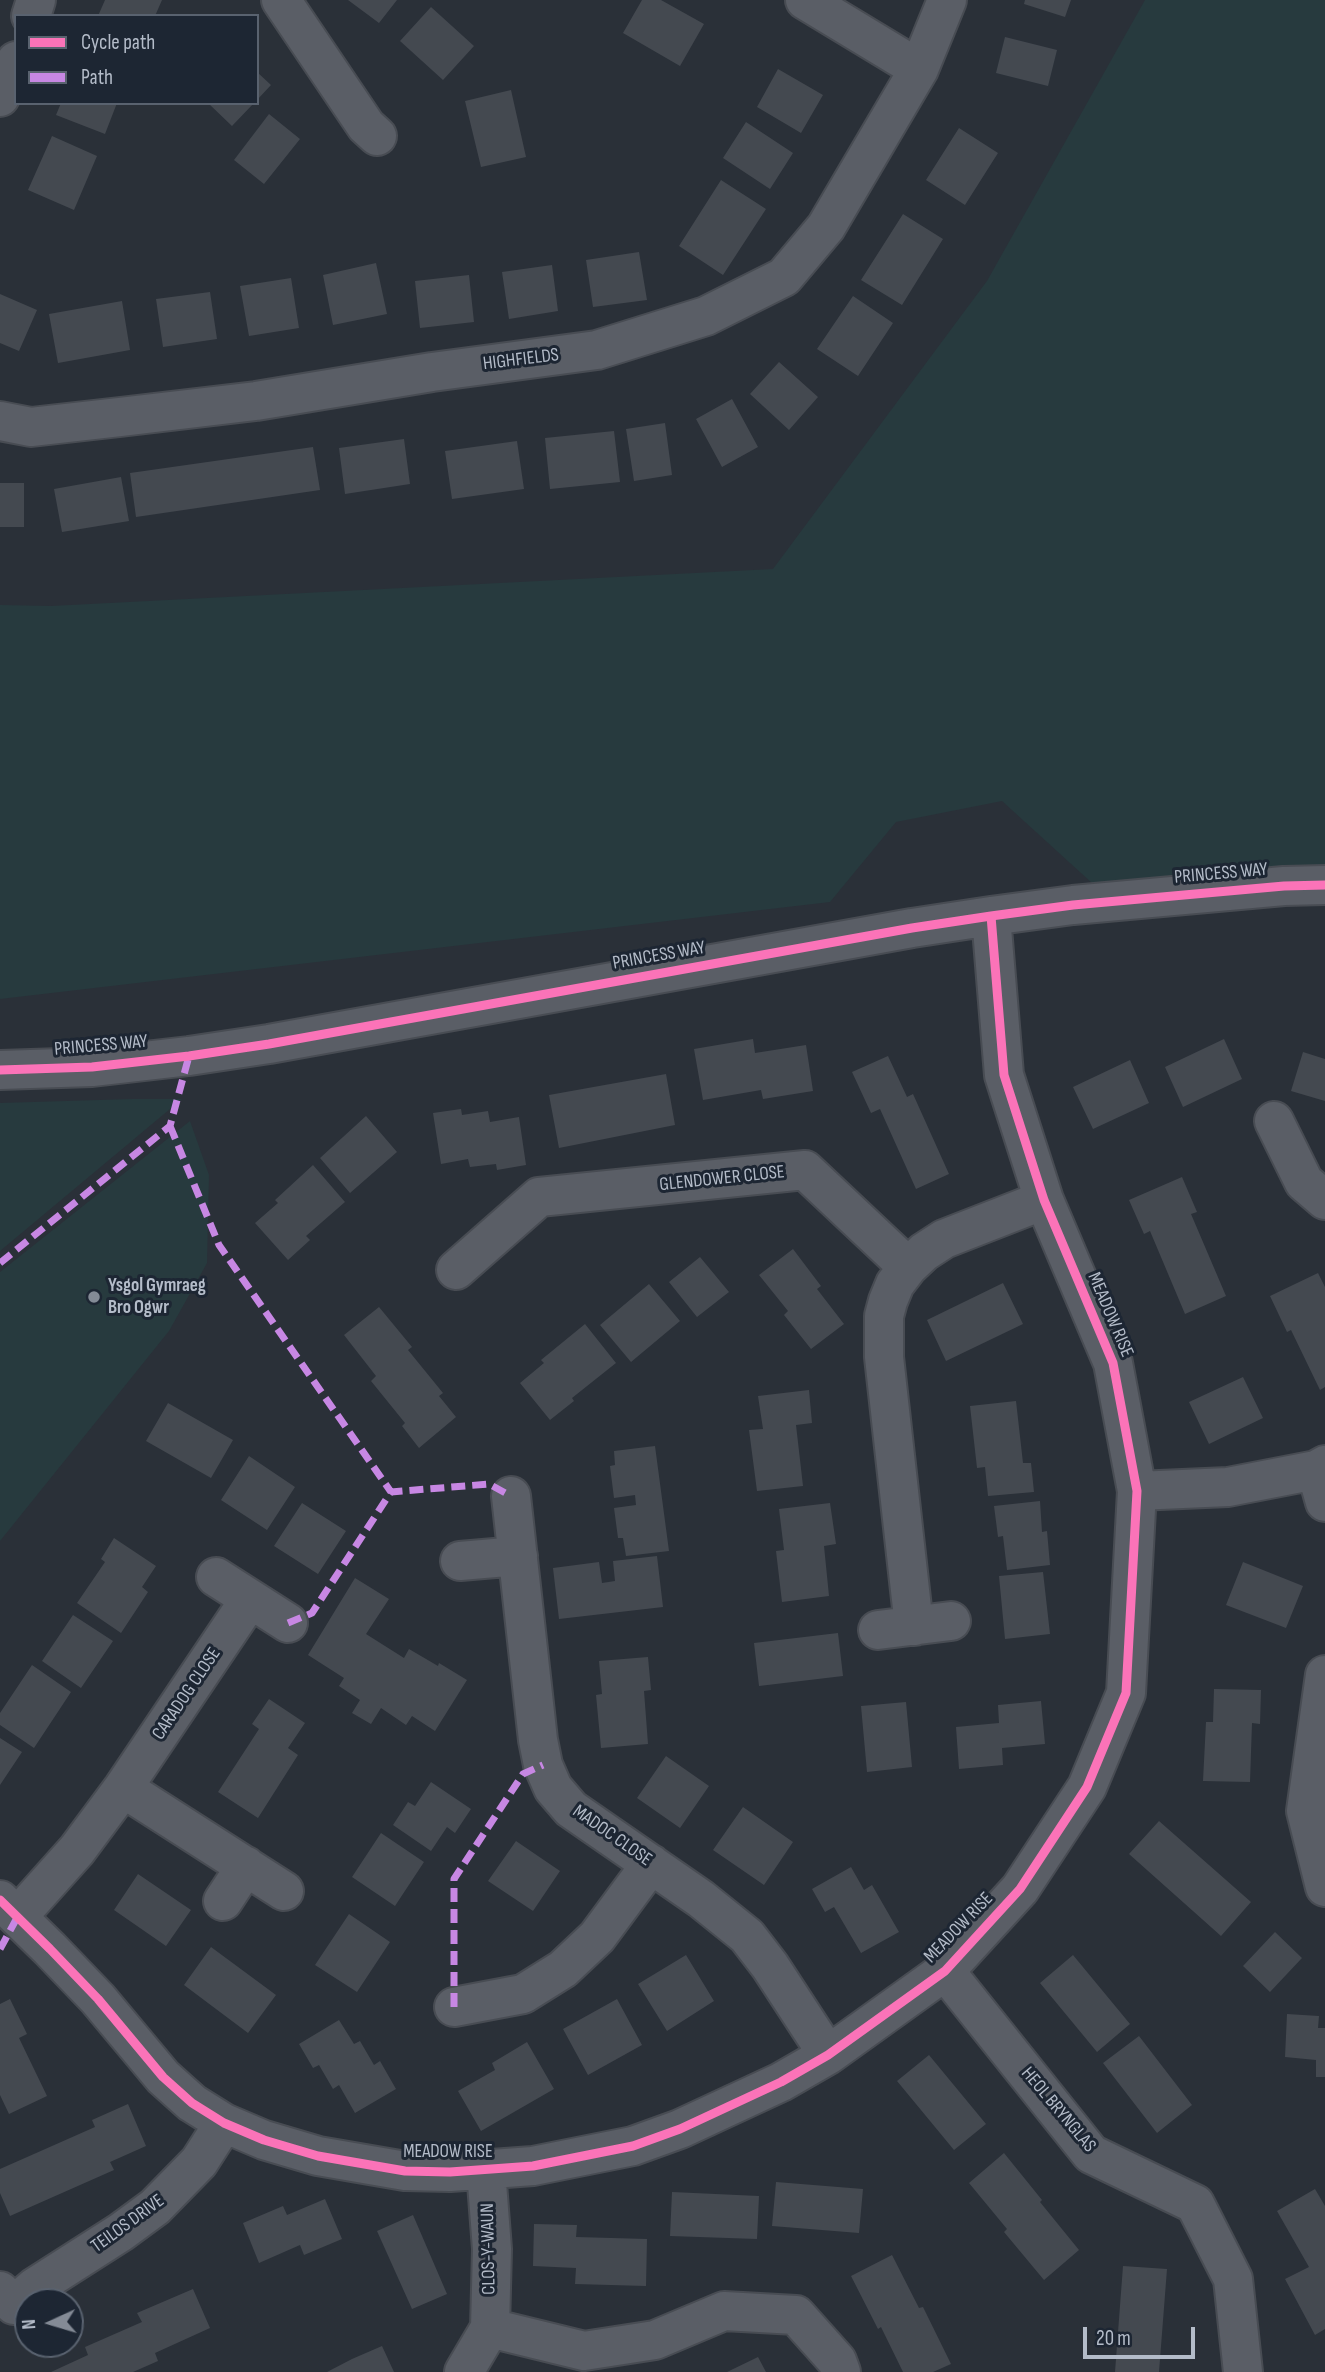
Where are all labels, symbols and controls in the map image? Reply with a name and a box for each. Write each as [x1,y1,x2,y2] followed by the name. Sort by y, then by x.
[14,14,259,105] legend
[81,30,155,55] text: Cycle path
[81,65,113,90] text: Path
[482,344,560,376] street label: HIGHFIELDS
[1173,859,1269,889] street label: PRINCESS WAY
[611,937,707,975] street label: PRINCESS WAY
[53,1031,149,1061] street label: PRINCESS WAY
[658,1161,786,1197] street label: GLENDOWER CLOSE
[1082,1269,1138,1361] street label: MEADOW RISE
[108,1275,206,1319] place label: Ysgol Gymraeg Bro Ogwr
[86,1289,102,1305] marker: Ysgol Gymraeg Bro Ogwr
[148,1643,226,1745] street label: CARADOG CLOSE
[568,1800,656,1872] street label: MADOC CLOSE
[920,1888,998,1968] street label: MEADOW RISE
[1016,2063,1100,2157] street label: HEOL BRYNGLAS
[403,2141,493,2163] street label: MEADOW RISE
[87,2190,169,2258] street label: TEILOS DRIVE
[477,2203,501,2295] street label: CLOS-Y-WAUN
[14,2288,84,2358] north arrow
[1087,2312,1199,2356] scale bar
[18,2318,41,2330] text: N
[1096,2326,1131,2351] text: 20 m

